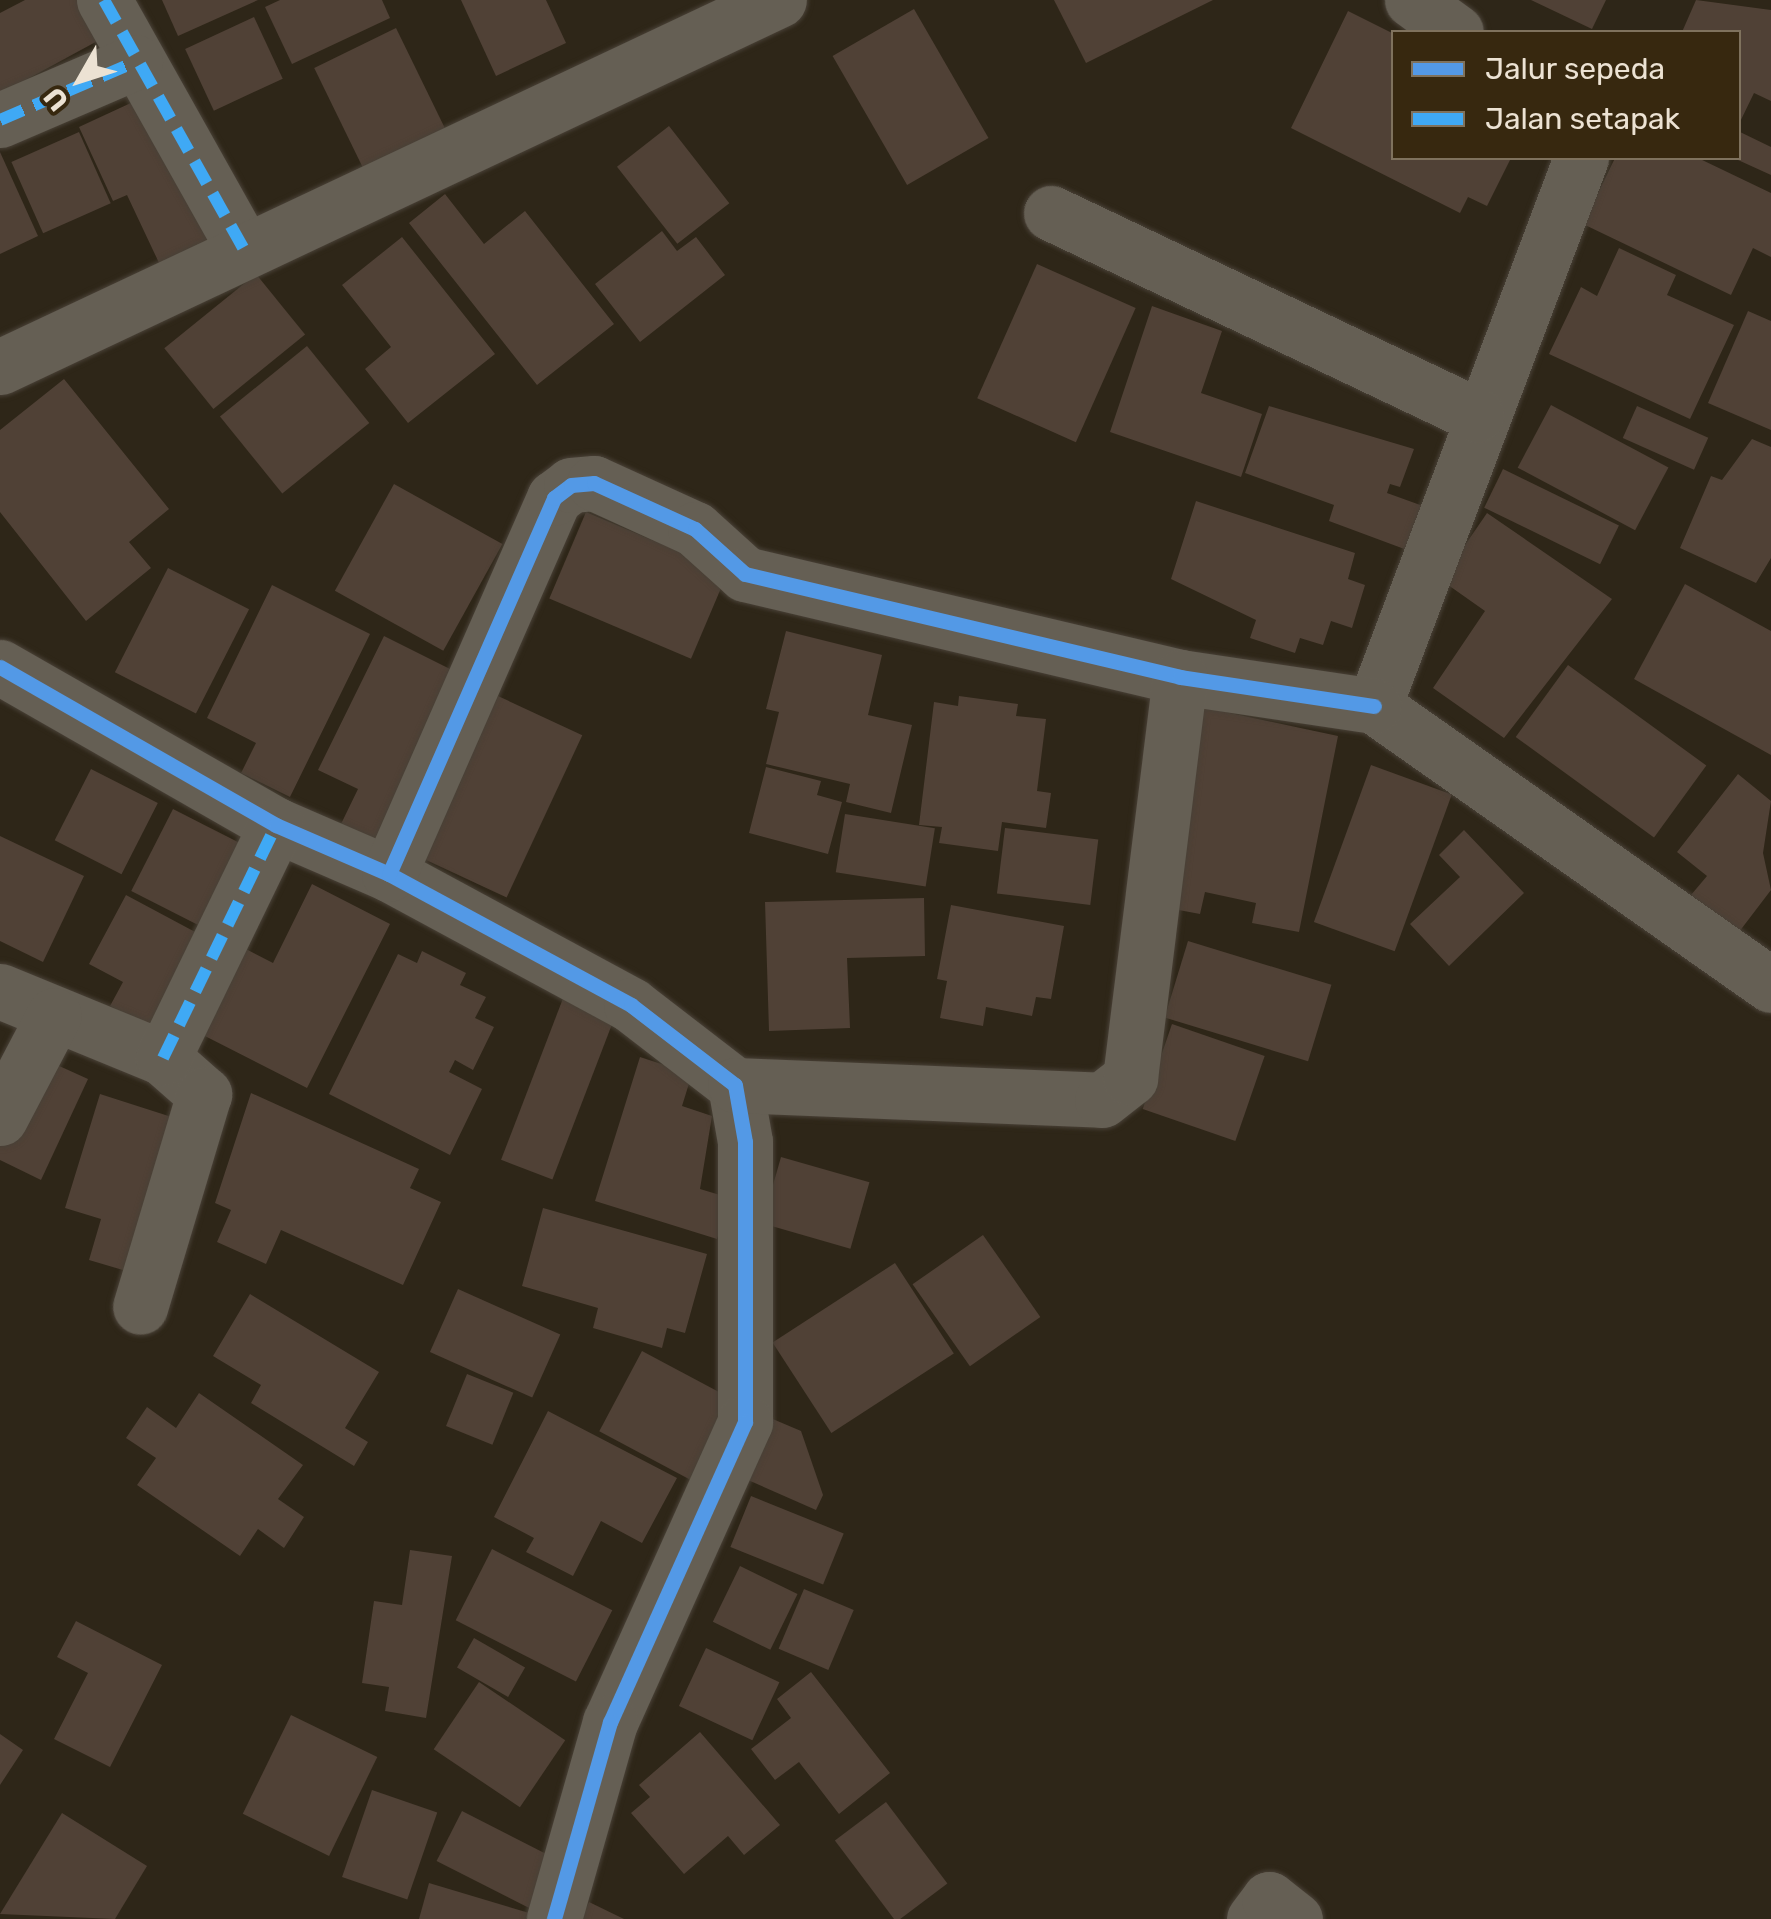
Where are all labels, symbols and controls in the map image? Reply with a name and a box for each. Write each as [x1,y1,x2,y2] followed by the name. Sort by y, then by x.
[30,30,130,130] north arrow
[1391,30,1741,160] legend
[1485,51,1665,87] text: Jalur sepeda
[37,81,76,117] text: U
[1485,101,1680,137] text: Jalan setapak

